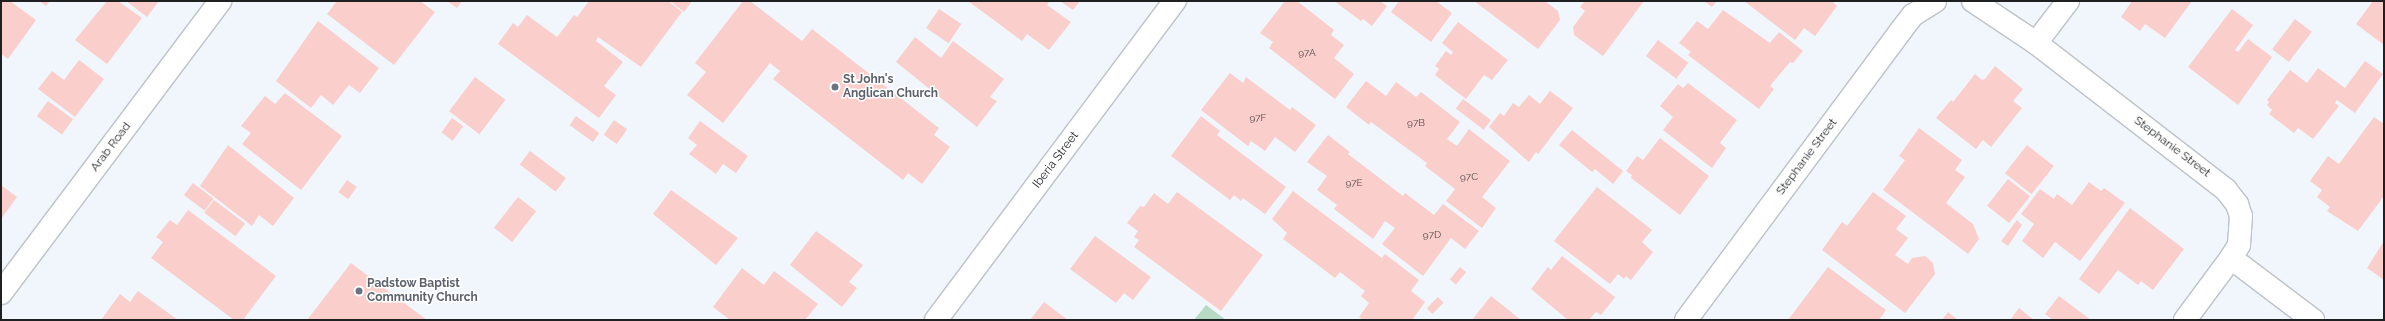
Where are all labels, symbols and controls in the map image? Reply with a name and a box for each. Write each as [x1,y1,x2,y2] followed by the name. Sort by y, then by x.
[1298,47,1316,59] house number: 97A
[843,73,938,101] place label: St John's Anglican Church
[830,82,840,92] marker: St John's Anglican Church
[1249,112,1267,124] house number: 97F
[2131,114,2213,180] street label: Stephanie Street
[1774,116,1840,198] street label: Stephanie Street
[1407,117,1425,129] house number: 97B
[88,119,134,175] street label: Arab Road
[1030,129,1082,191] street label: Iberia Street
[1460,171,1478,183] house number: 97C
[1345,177,1363,189] house number: 97E
[1423,229,1441,241] house number: 97D
[367,277,478,305] place label: Padstow Baptist Community Church
[354,286,364,296] marker: Padstow Baptist Community Church

